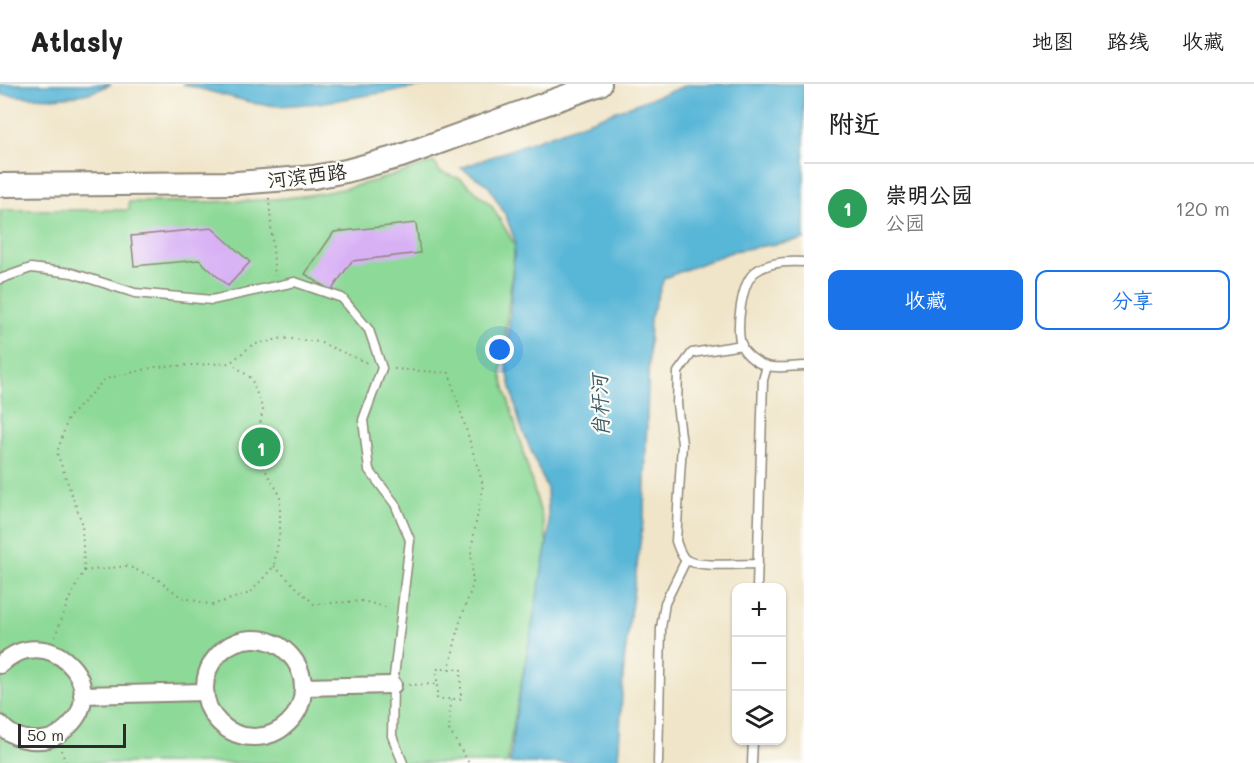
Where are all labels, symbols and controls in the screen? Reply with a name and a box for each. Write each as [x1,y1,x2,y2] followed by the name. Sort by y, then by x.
[30,23,124,59] text: Atlasly
[1032,27,1074,54] text: 地图
[1107,27,1149,54] text: 路线
[1182,27,1224,54] text: 收藏
[828,106,880,140] text: 附近
[266,157,349,193] street label: 河滨西路
[885,180,973,209] text: 崇明公园
[843,195,852,221] text: 1
[1175,195,1230,221] text: 120 m
[885,209,925,235] text: 公园
[828,270,1023,330] button: 收藏
[1035,270,1230,330] button: 分享
[485,335,514,364] your location
[584,371,614,438] water label: 肖杆河
[242,424,280,470] pin: 1
[732,583,786,745] map controls
[732,583,786,637] button: +
[732,637,786,691] button: −
[732,691,786,745] button: layers
[18,721,126,748] scale bar
[27,724,64,745] text: 50 m

